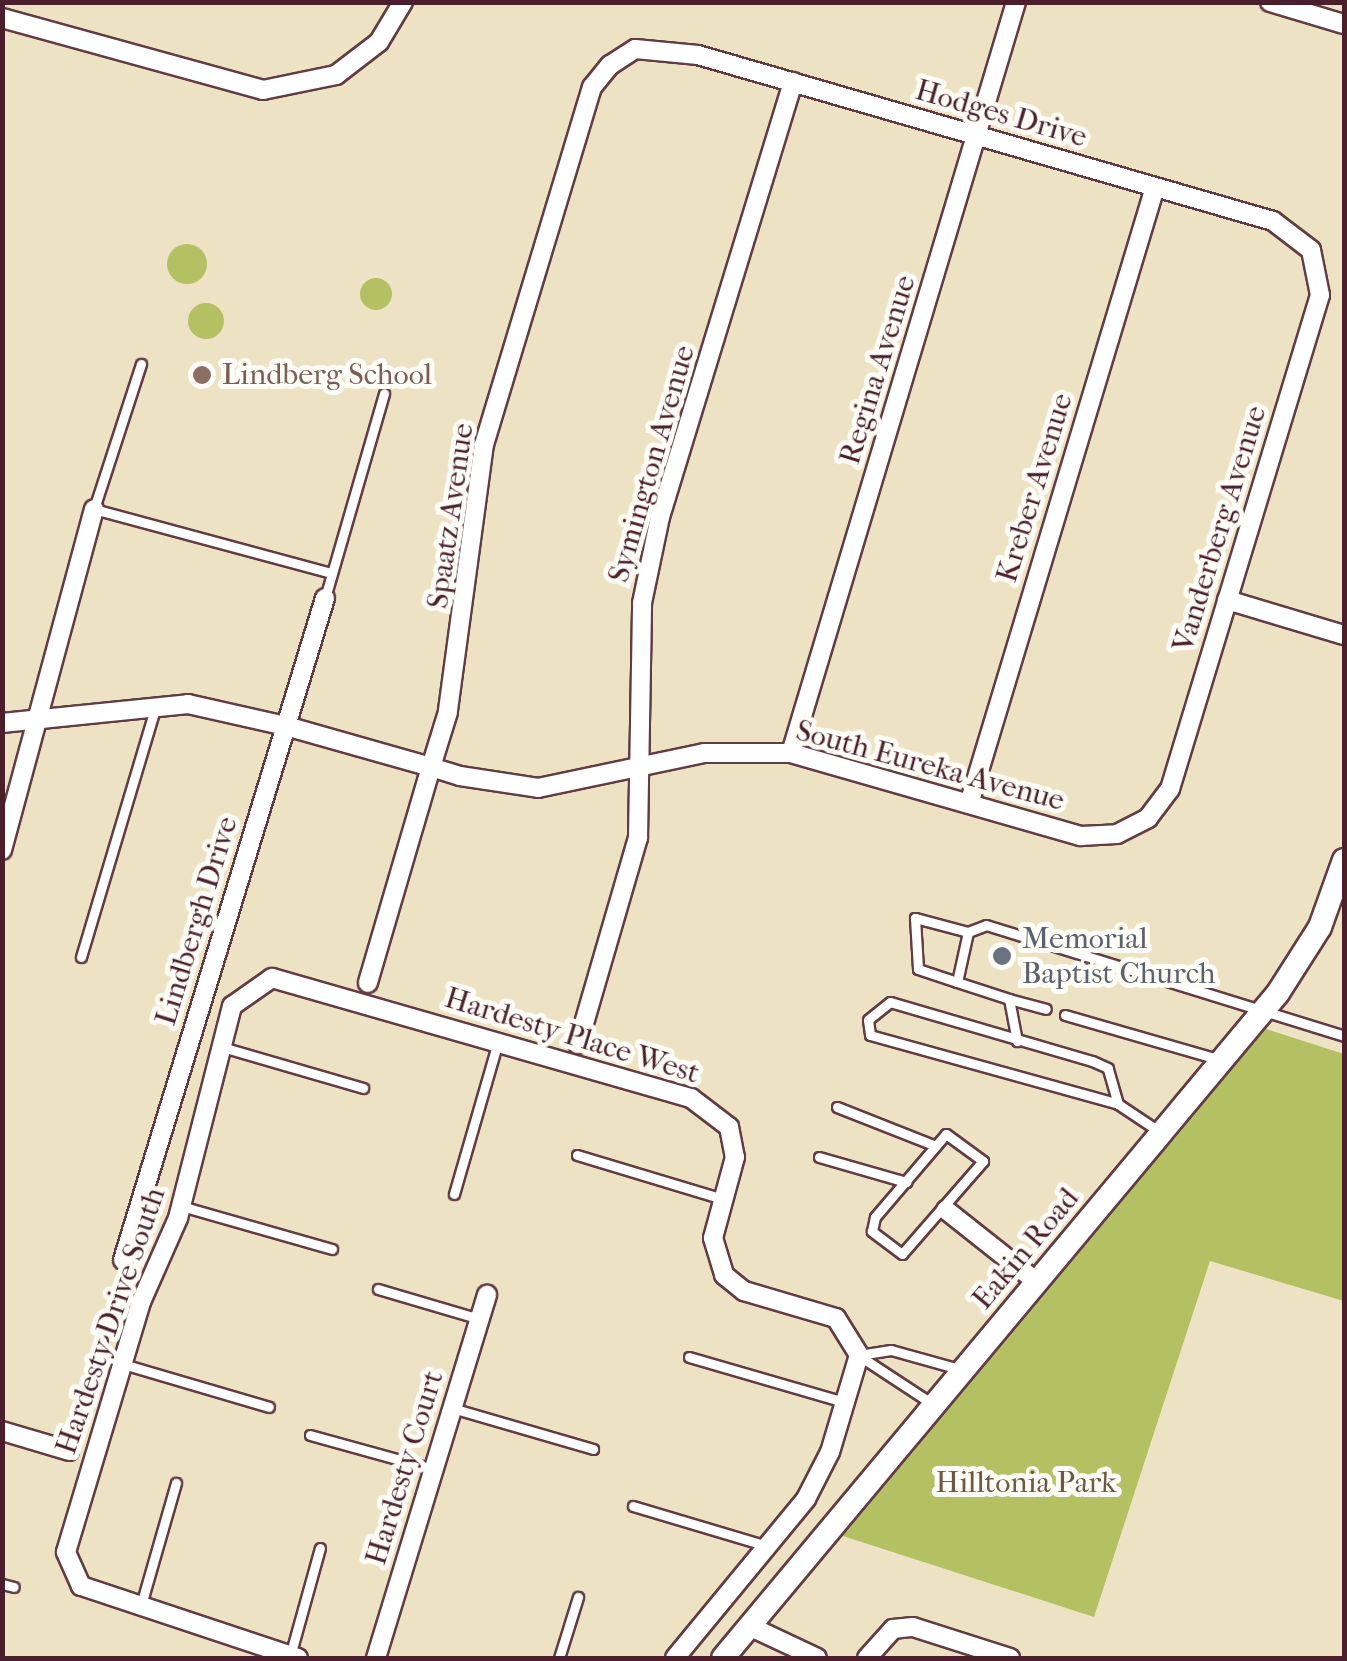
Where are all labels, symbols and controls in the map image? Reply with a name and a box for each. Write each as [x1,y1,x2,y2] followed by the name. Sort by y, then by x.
[911,72,1091,156] street label: Hodges Drive
[832,271,924,469] street label: Regina Avenue
[601,341,703,587] street label: Symington Avenue
[222,357,432,393] place label: Lindberg School
[191,364,213,386] marker: Lindberg School
[989,389,1081,587] street label: Kreber Avenue
[1165,402,1275,656] street label: Vanderberg Avenue
[420,421,482,611] street label: Spaatz Avenue
[792,713,1068,819] street label: South Eureka Avenue
[148,812,246,1030] street label: Lindbergh Drive
[1022,921,1216,992] place label: Memorial Baptist Church
[991,945,1013,967] marker: Memorial Baptist Church
[440,980,704,1092] street label: Hardesty Place West
[965,1181,1087,1317] street label: Eakin Road
[48,1183,174,1459] street label: Hardesty Drive South
[358,1367,452,1569] street label: Hardesty Court
[936,1465,1116,1501] park label: Hilltonia Park

